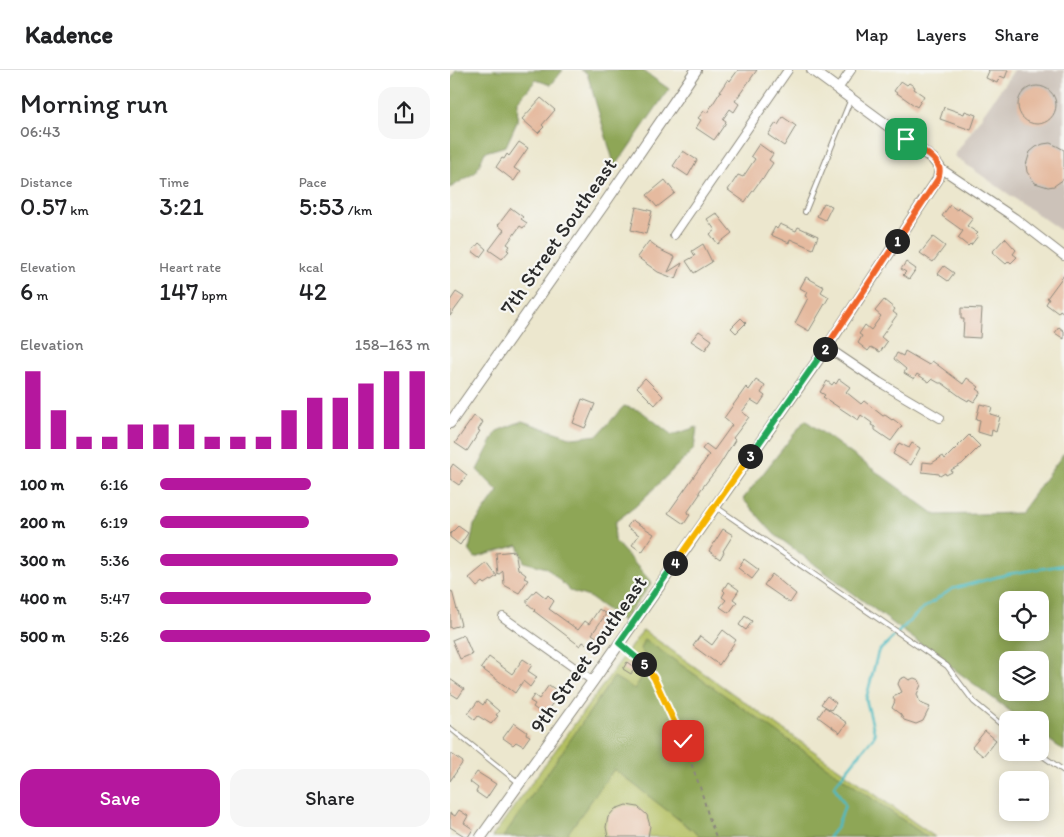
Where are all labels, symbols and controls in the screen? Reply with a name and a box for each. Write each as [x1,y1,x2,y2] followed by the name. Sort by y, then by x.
[25,20,113,49] text: Kadence
[855,24,888,46] text: Map
[916,24,966,46] text: Layers
[994,24,1039,46] text: Share
[20,86,168,120] text: Morning run
[378,87,430,139] button: share
[885,118,927,160] pin
[20,122,61,141] text: 06:43
[892,125,920,153] icon: arrive
[494,153,622,319] street label: 7th Street Southeast
[20,174,72,191] text: Distance
[159,174,189,191] text: Time
[299,174,327,191] text: Pace
[20,191,67,221] text: 0.57
[159,191,204,221] text: 3:21
[299,191,345,221] text: 5:53
[67,202,89,219] text: km
[345,202,372,219] text: /km
[884,228,910,254] pin: 1
[894,233,901,250] text: 1
[20,259,76,276] text: Elevation
[159,259,221,276] text: Heart rate
[299,259,324,276] text: kcal
[20,276,33,306] text: 6
[159,276,198,306] text: 147
[299,276,327,306] text: 42
[33,287,48,304] text: m
[198,287,227,304] text: bpm
[20,335,84,354] text: Elevation
[355,335,430,354] text: 158–163 m
[812,336,838,362] pin: 2
[822,341,829,358] text: 2
[738,444,762,468] pin: 3
[747,448,754,465] text: 3
[20,475,64,494] text: 100 m
[100,475,128,494] text: 6:16
[20,513,65,532] text: 200 m
[100,513,128,532] text: 6:19
[662,550,688,576] pin: 4
[20,551,66,570] text: 300 m
[100,551,130,570] text: 5:36
[671,555,680,572] text: 4
[524,570,652,737] street label: 9th Street Southeast
[20,589,66,608] text: 400 m
[100,589,130,608] text: 5:47
[999,591,1049,821] map controls
[999,591,1049,641] button: locate
[20,627,65,646] text: 500 m
[100,627,129,646] text: 5:26
[999,651,1049,701] button: layers
[632,652,656,676] pin: 5
[641,656,648,673] text: 5
[999,711,1049,761] button: +
[662,720,704,762] pin
[669,727,697,755] icon: check
[20,769,220,827] button: Save
[230,769,430,827] button: Share
[999,771,1049,821] button: −

